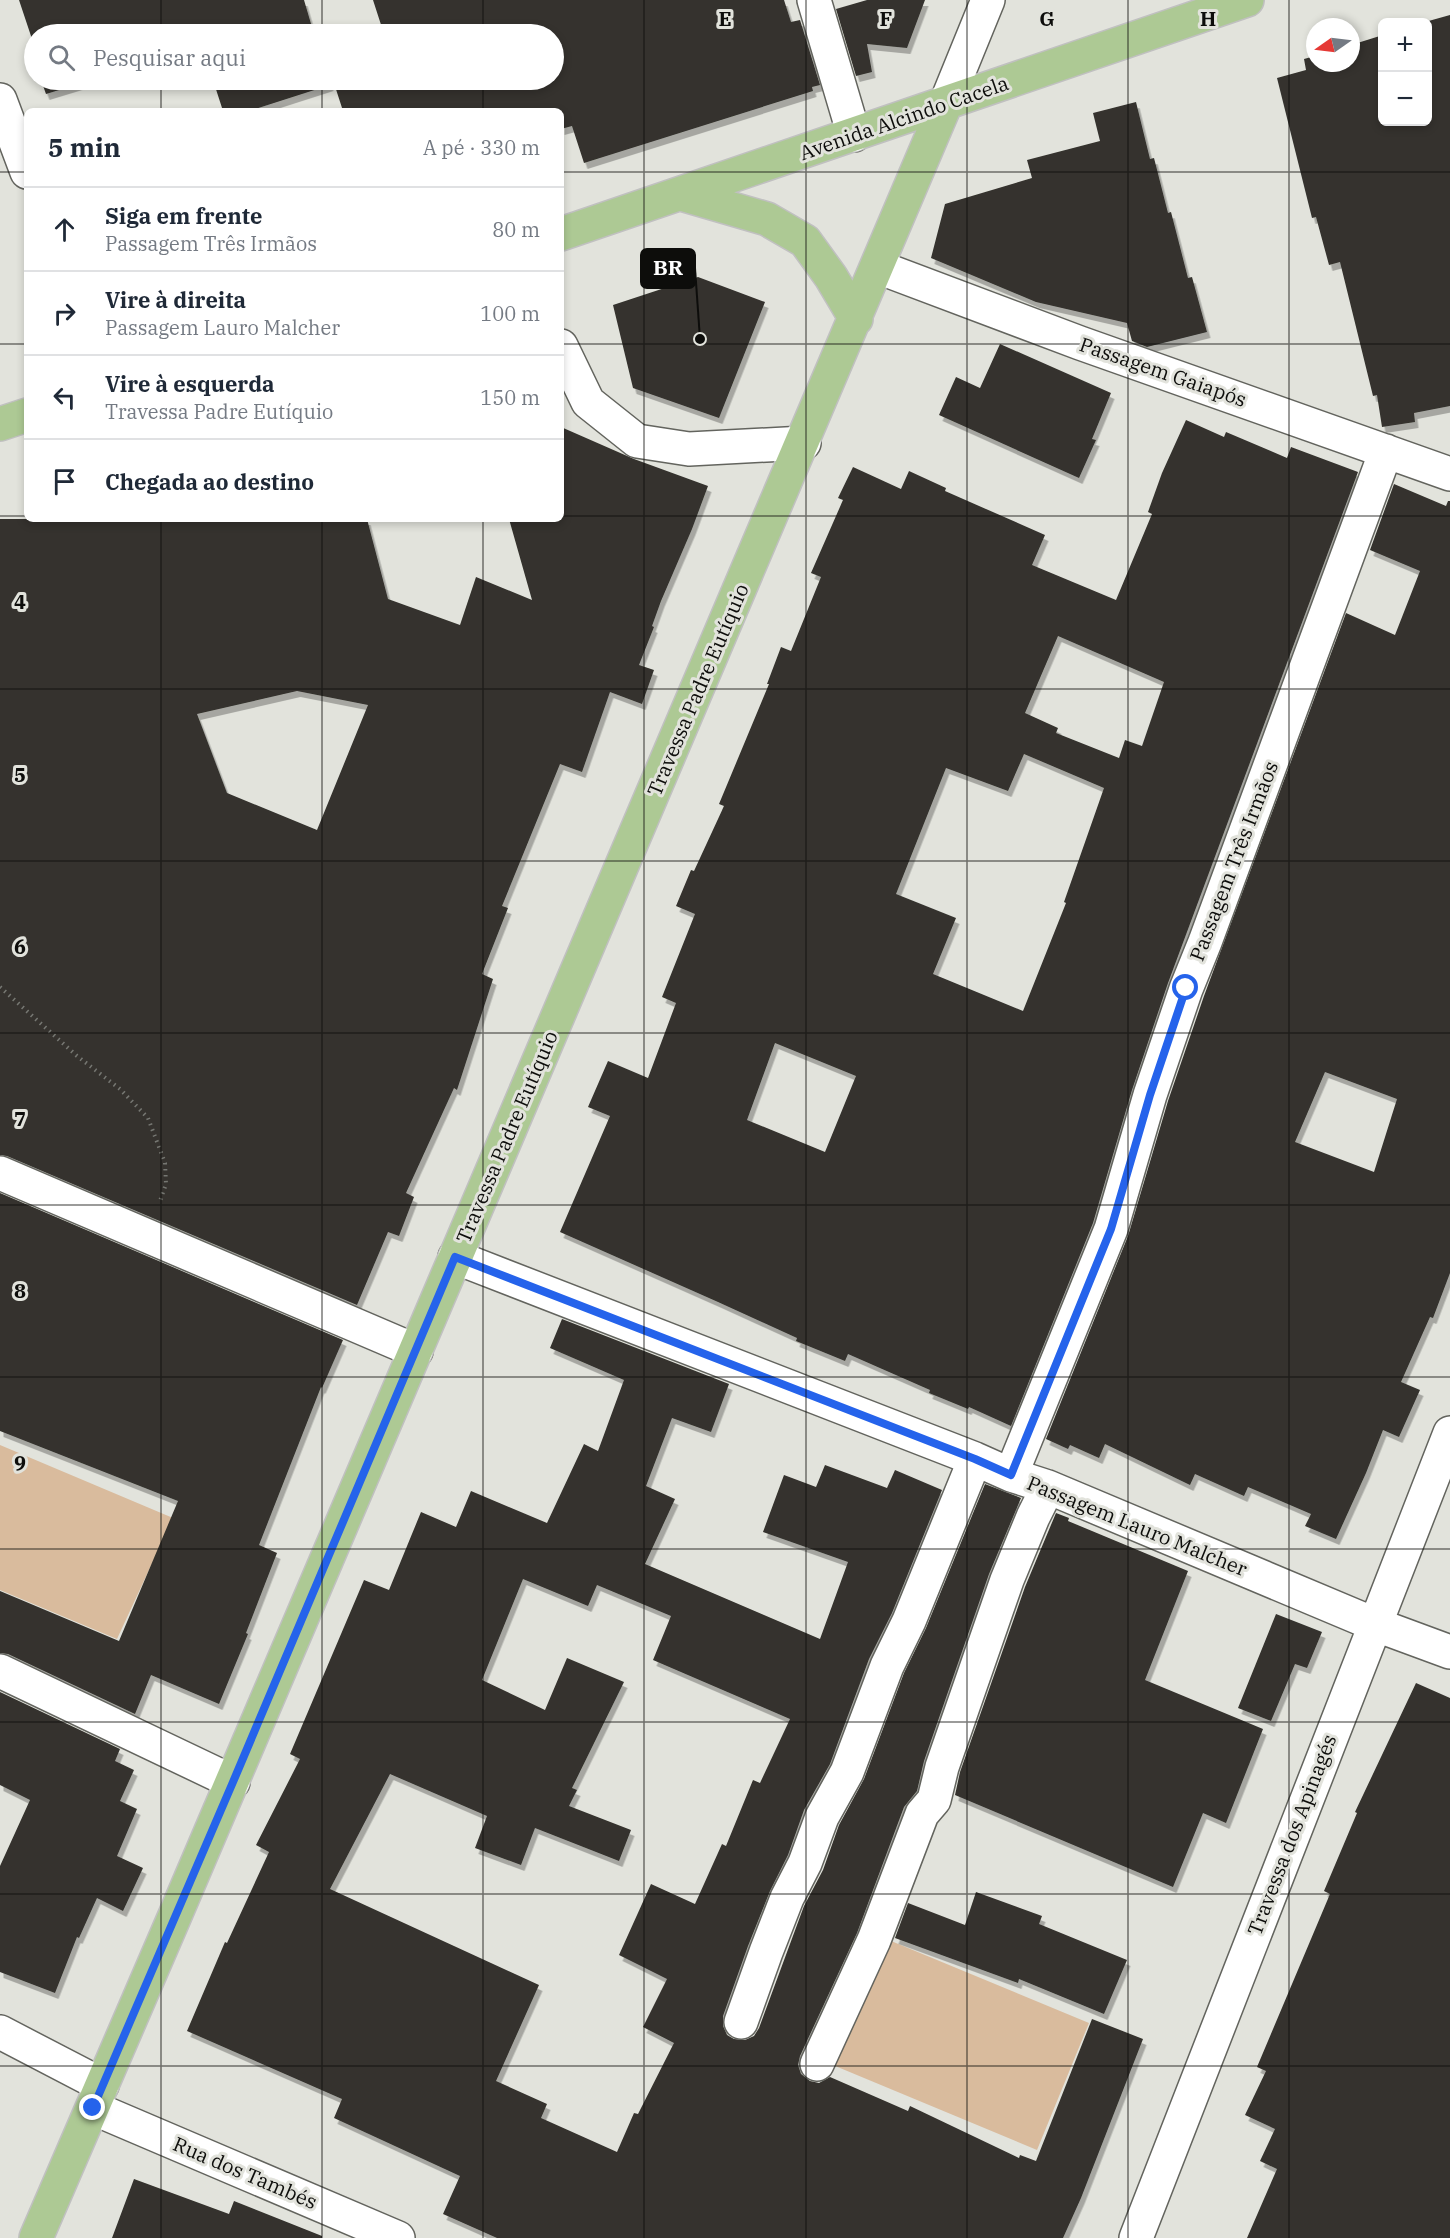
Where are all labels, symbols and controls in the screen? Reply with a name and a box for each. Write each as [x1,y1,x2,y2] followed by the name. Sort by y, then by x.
[718,5,732,32] text: E
[880,5,892,32] text: F
[1039,5,1055,32] text: G
[1200,5,1216,32] text: H
[1306,18,1360,72] north arrow
[1378,18,1432,126] map controls
[1378,18,1432,72] button: +
[24,24,564,90] search box
[45,41,78,74] icon: search
[93,43,246,72] text: Pesquisar aqui
[796,69,1012,166] street label: Avenida Alcindo Cacela
[1378,72,1432,126] button: −
[48,130,121,164] text: 5 min
[423,134,540,161] text: A pé · 330 m
[105,201,262,230] text: Siga em frente
[48,213,81,246] icon: ahead
[492,216,540,243] text: 80 m
[105,230,317,257] text: Passagem Três Irmãos
[641,249,695,288] callout: BR
[653,253,684,281] text: BR
[105,285,246,314] text: Vire à direita
[48,297,81,330] icon: right
[480,300,540,327] text: 100 m
[105,314,340,341] text: Passagem Lauro Malcher
[1076,330,1250,413] street label: Passagem Gaiapós
[105,369,275,398] text: Vire à esquerda
[48,381,81,414] icon: left
[480,384,540,411] text: 150 m
[105,398,333,425] text: Travessa Padre Eutíquio
[48,465,81,498] icon: arrive
[105,467,314,496] text: Chegada ao destino
[640,579,755,800] street label: Travessa Padre Eutíquio
[14,588,26,615] text: 4
[1183,757,1284,965] street label: Passagem Três Irmãos
[14,761,26,788] text: 5
[14,933,26,960] text: 6
[1172,974,1198,1000] route start
[449,1026,564,1247] street label: Travessa Padre Eutíquio
[14,1105,26,1132] text: 7
[14,1277,26,1304] text: 8
[14,1449,26,1476] text: 9
[1023,1469,1251,1582] street label: Passagem Lauro Malcher
[1241,1730,1342,1939] street label: Travessa dos Apinagés
[79,2094,105,2120] route end
[169,2130,321,2215] street label: Rua dos Tambés

